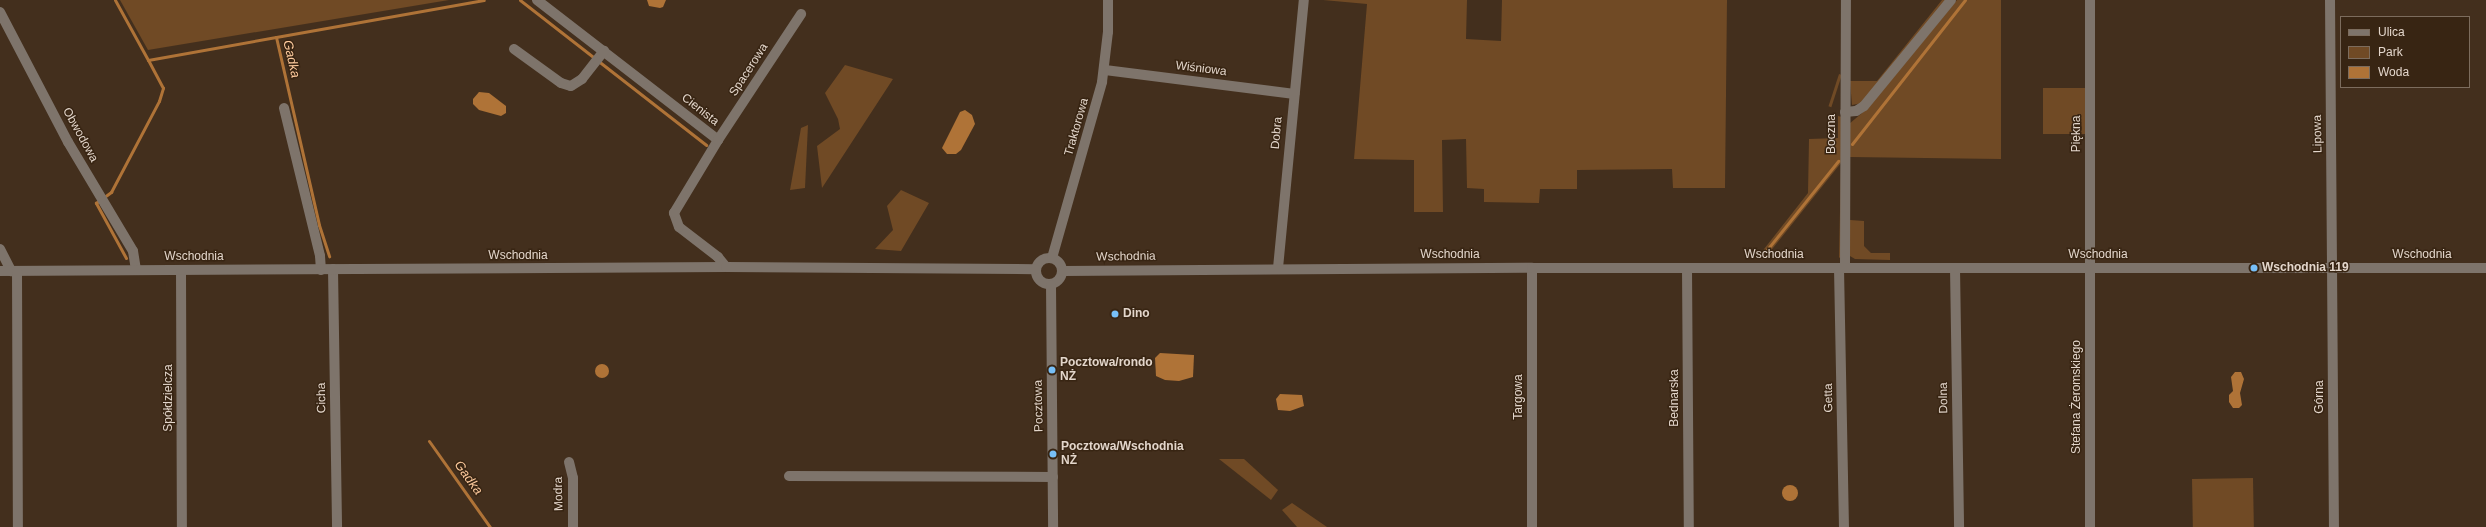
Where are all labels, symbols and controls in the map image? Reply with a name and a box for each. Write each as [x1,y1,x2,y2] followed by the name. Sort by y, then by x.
[2340,16,2470,88] legend
[2378,25,2405,39] text: Ulica
[279,39,303,79] water label: Gadka
[727,41,771,99] street label: Spacerowa
[2378,45,2403,59] text: Park
[1175,59,1227,79] street label: Wiśniowa
[2378,65,2409,79] text: Woda
[678,91,722,129] street label: Cienista
[1062,96,1092,158] street label: Traktorowa
[59,105,101,165] street label: Obwodowa
[1825,114,1839,154] street label: Boczna
[2310,115,2326,153] street label: Lipowa
[1268,116,1286,150] street label: Dobra
[2070,116,2084,152] street label: Piękna
[1420,248,1480,262] street label: Wschodnia
[1744,248,1804,262] street label: Wschodnia
[2068,248,2128,262] street label: Wschodnia
[2392,248,2452,262] street label: Wschodnia
[488,249,548,263] street label: Wschodnia
[1096,249,1156,265] street label: Wschodnia
[164,250,224,264] street label: Wschodnia
[2262,261,2349,275] place label: Wschodnia 119
[2249,263,2259,273] marker: Wschodnia 119
[1123,307,1150,321] place label: Dino
[1110,309,1120,319] marker: Dino
[2070,340,2084,454] street label: Stefana Żeromskiego
[1060,356,1153,384] place label: Pocztowa/rondo NŻ
[162,364,176,432] street label: Spółdzielcza
[1047,365,1057,375] marker: Pocztowa/rondo NŻ
[1668,369,1682,427] street label: Bednarska
[1512,374,1526,420] street label: Targowa
[1031,380,1047,432] street label: Pocztowa
[2313,380,2327,414] street label: Górna
[1937,382,1951,414] street label: Dolna
[315,383,329,413] street label: Cicha
[1822,383,1836,413] street label: Getta
[1061,440,1184,468] place label: Pocztowa/Wschodnia NŻ
[1048,449,1058,459] marker: Pocztowa/Wschodnia NŻ
[450,458,486,498] water label: Gadka
[552,477,566,511] street label: Modra

